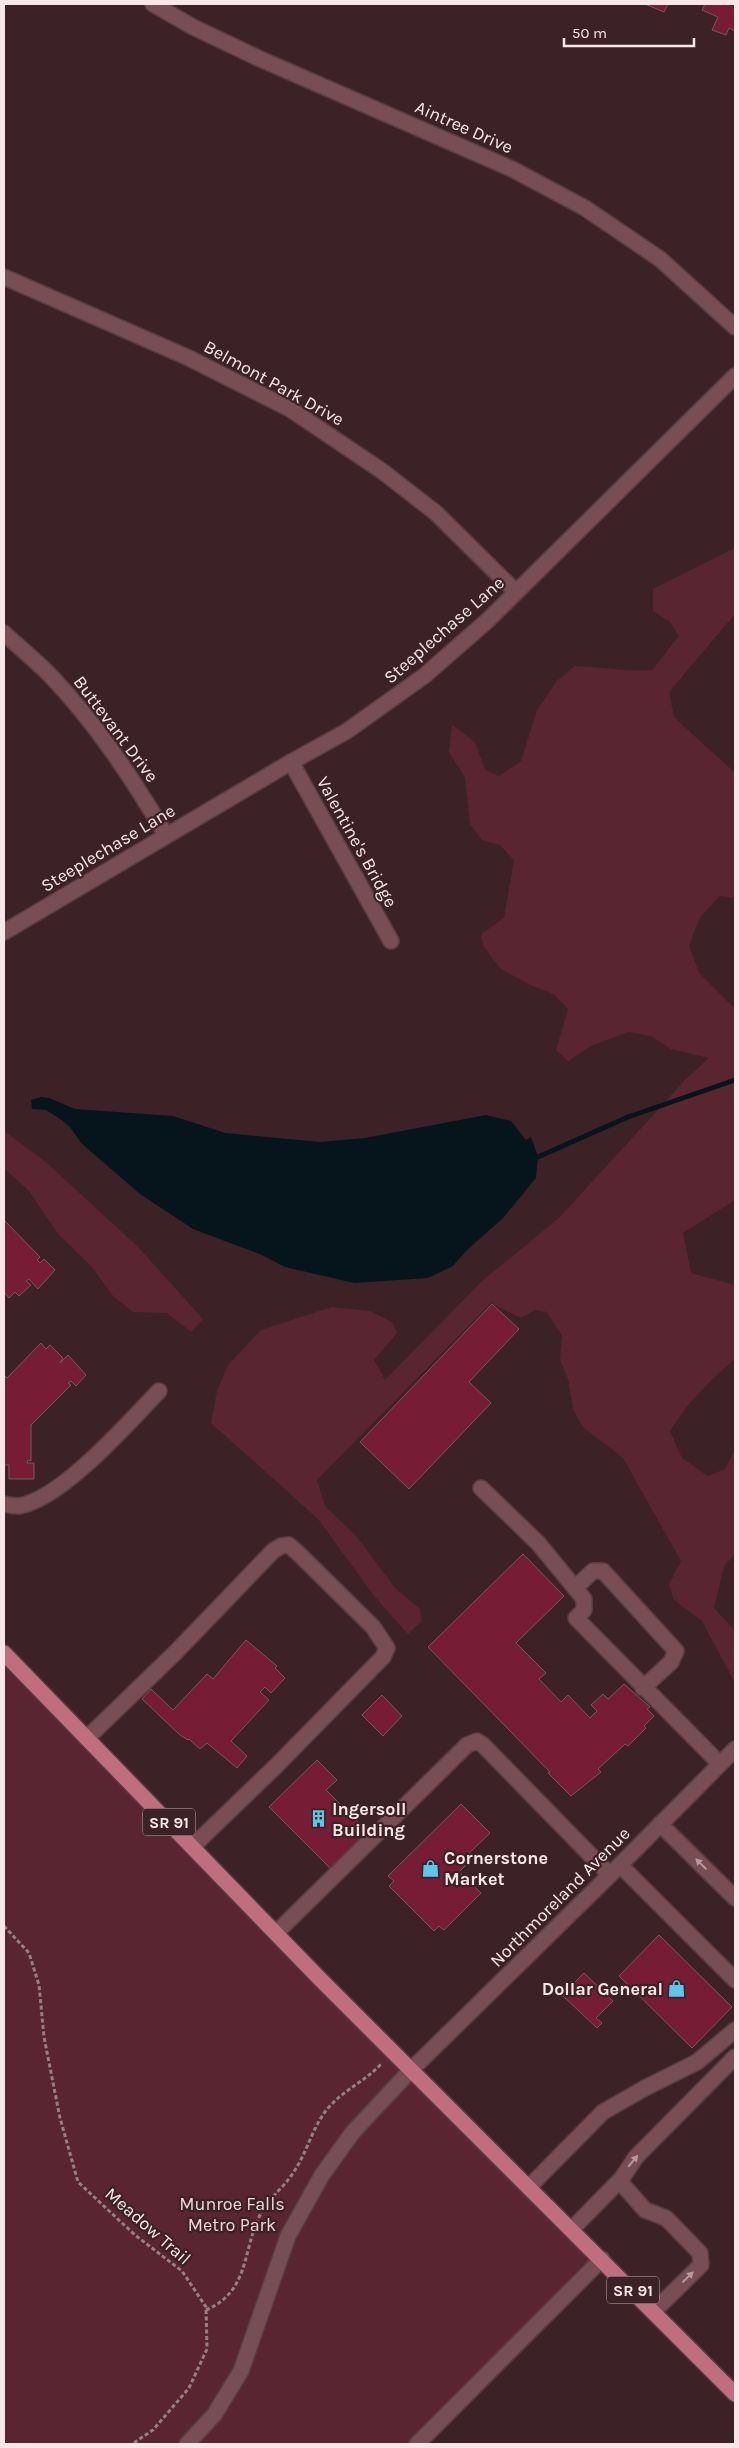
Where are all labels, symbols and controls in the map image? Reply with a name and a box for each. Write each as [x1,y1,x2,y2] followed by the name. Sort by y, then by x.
[564,15,694,47] scale bar
[572,24,607,42] text: 50 m
[412,96,516,158] street label: Aintree Drive
[200,335,348,431] street label: Belmont Park Drive
[379,572,509,688] street label: Steeplechase Lane
[69,671,163,787] street label: Buttevant Drive
[312,773,402,911] street label: Valentine's Bridge
[37,799,179,897] street label: Steeplechase Lane
[332,1798,406,1841] place label: Ingersoll Building
[143,1808,195,1835] road number: SR 91
[308,1809,328,1829] building icon: Ingersoll Building
[485,1822,635,1972] street label: Northmoreland Avenue
[444,1847,548,1890] place label: Cornerstone Market
[420,1858,440,1878] shop icon: Cornerstone Market
[695,1858,707,1870] one-way arrow
[542,1978,663,2000] place label: Dollar General
[667,1979,687,1999] shop icon: Dollar General
[628,2154,639,2167] one-way arrow
[101,2183,195,2269] street label: Meadow Trail
[179,2193,285,2236] park label: Munroe Falls Metro Park
[682,2271,694,2283] one-way arrow
[607,2276,659,2304] road number: SR 91

